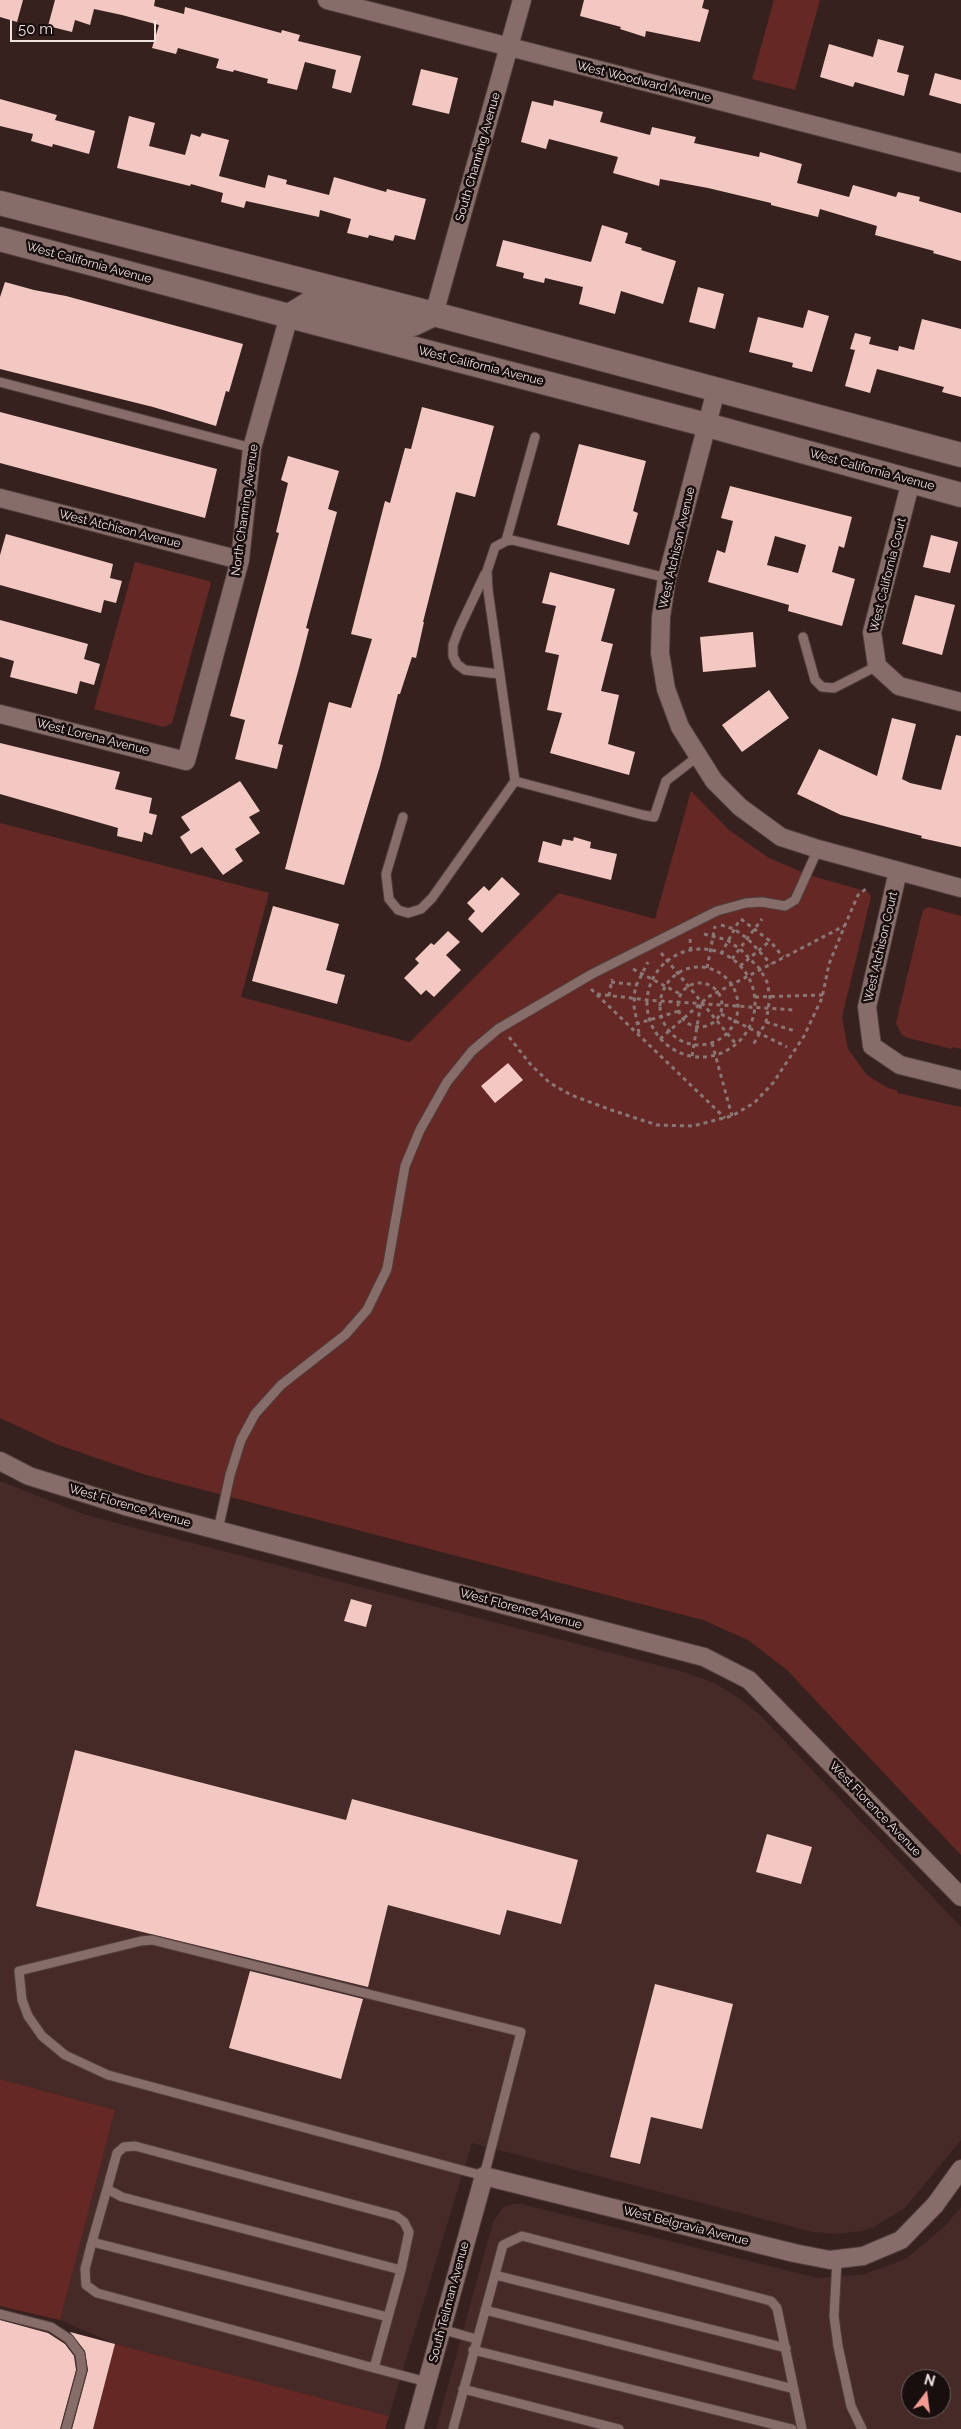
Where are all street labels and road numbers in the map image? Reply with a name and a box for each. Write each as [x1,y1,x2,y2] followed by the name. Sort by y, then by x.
[575,58,713,106] street label: West Woodward Avenue
[453,91,503,223] street label: South Channing Avenue
[25,239,153,287] street label: West California Avenue
[417,343,545,389] street label: West California Avenue
[229,443,261,577] street label: North Channing Avenue
[808,446,936,494] street label: West California Avenue
[656,486,698,610] street label: West Atchison Avenue
[58,507,182,551] street label: West Atchison Avenue
[867,516,909,634] street label: West California Court
[35,716,151,758] street label: West Lorena Avenue
[861,890,901,1004] street label: West Atchison Court
[67,1482,193,1530] street label: West Florence Avenue
[458,1586,584,1632] street label: West Florence Avenue
[826,1759,924,1859] street label: West Florence Avenue
[622,2203,750,2249] street label: West Belgravia Avenue
[426,2240,472,2364] street label: South Teilman Avenue

